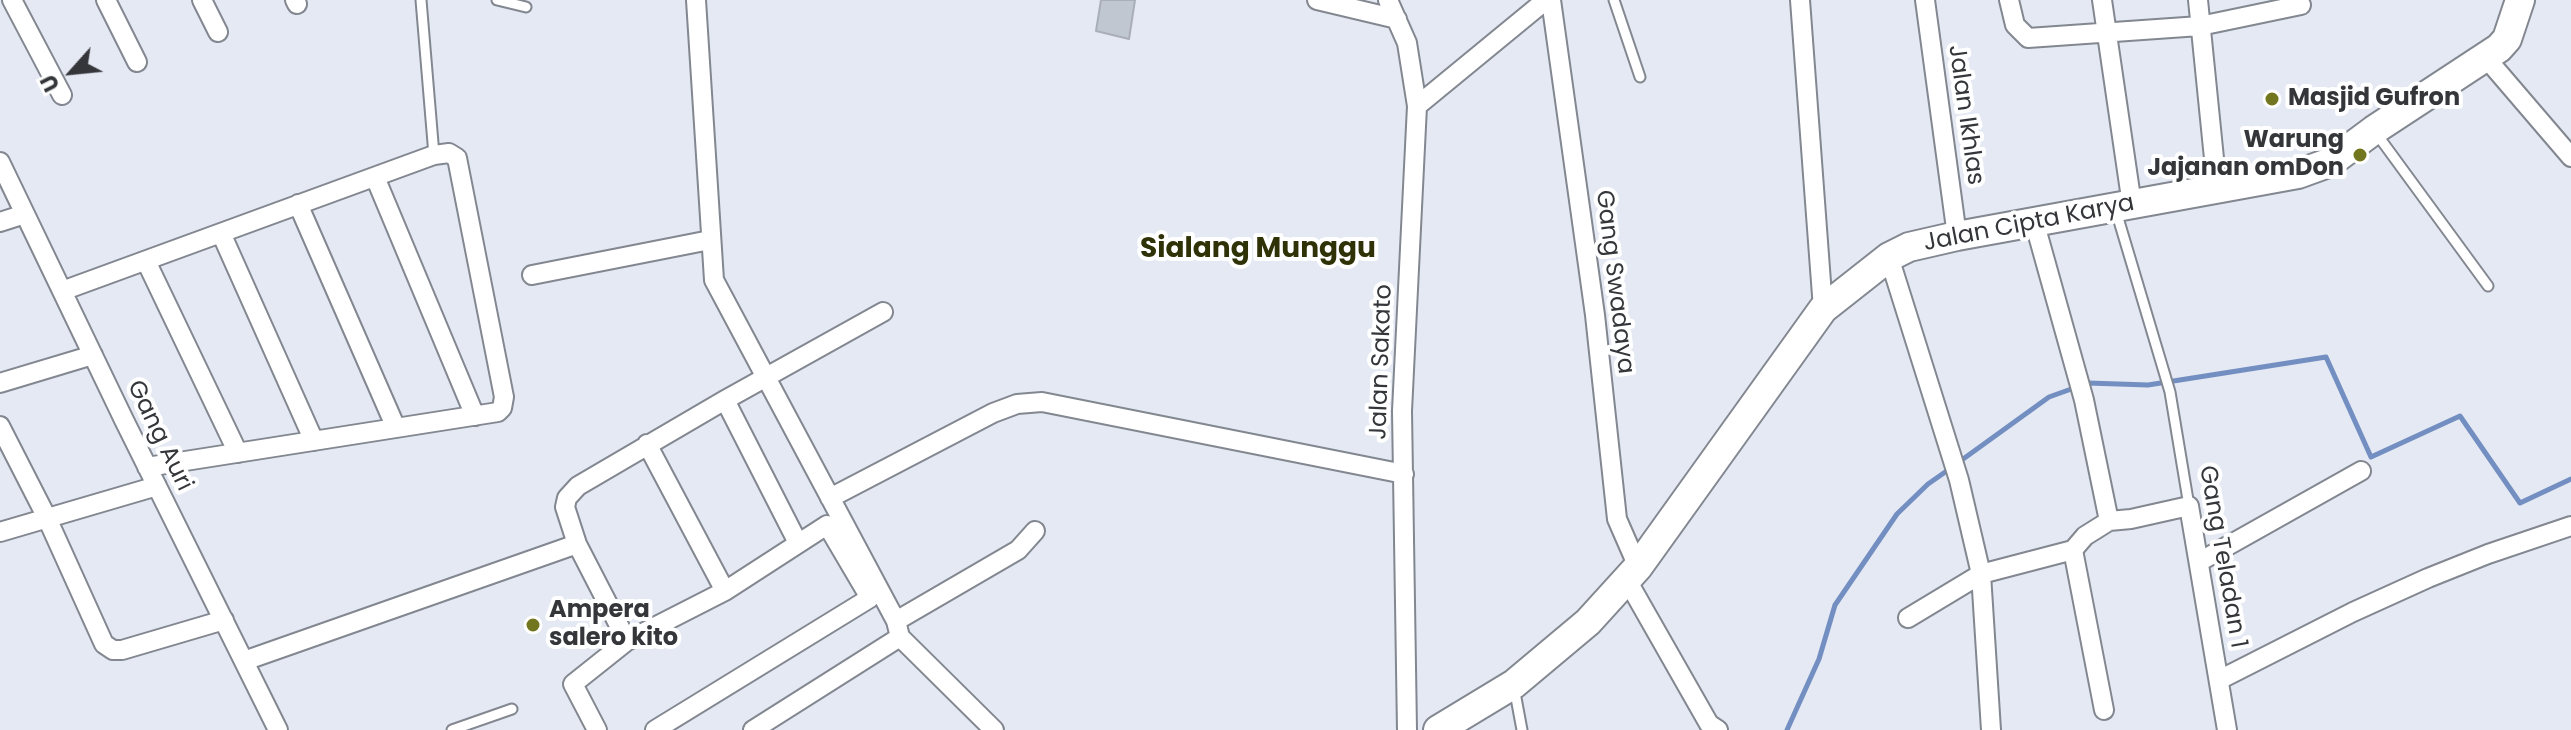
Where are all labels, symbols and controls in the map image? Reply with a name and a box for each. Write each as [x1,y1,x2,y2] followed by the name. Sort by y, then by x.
[32,32,112,112] north arrow
[1941,43,1989,187] street label: Jalan Ikhlas
[33,69,68,97] text: U
[2288,85,2460,113] place label: Masjid Gufron
[2263,90,2281,108] marker: Masjid Gufron
[2147,127,2344,183] place label: Warung Jajanan omDon
[2351,146,2369,164] marker: Warung Jajanan omDon
[1588,188,1640,376] street label: Gang Swadaya
[1921,189,2137,259] street label: Jalan Cipta Karya
[1140,233,1376,267] district label: Sialang Munggu
[1365,284,1399,440] street label: Jalan Sakato
[120,376,198,496] street label: Gang Auri
[2192,464,2252,650] street label: Gang Teladan 1
[549,597,678,653] place label: Ampera salero kito
[524,616,542,634] marker: Ampera salero kito

